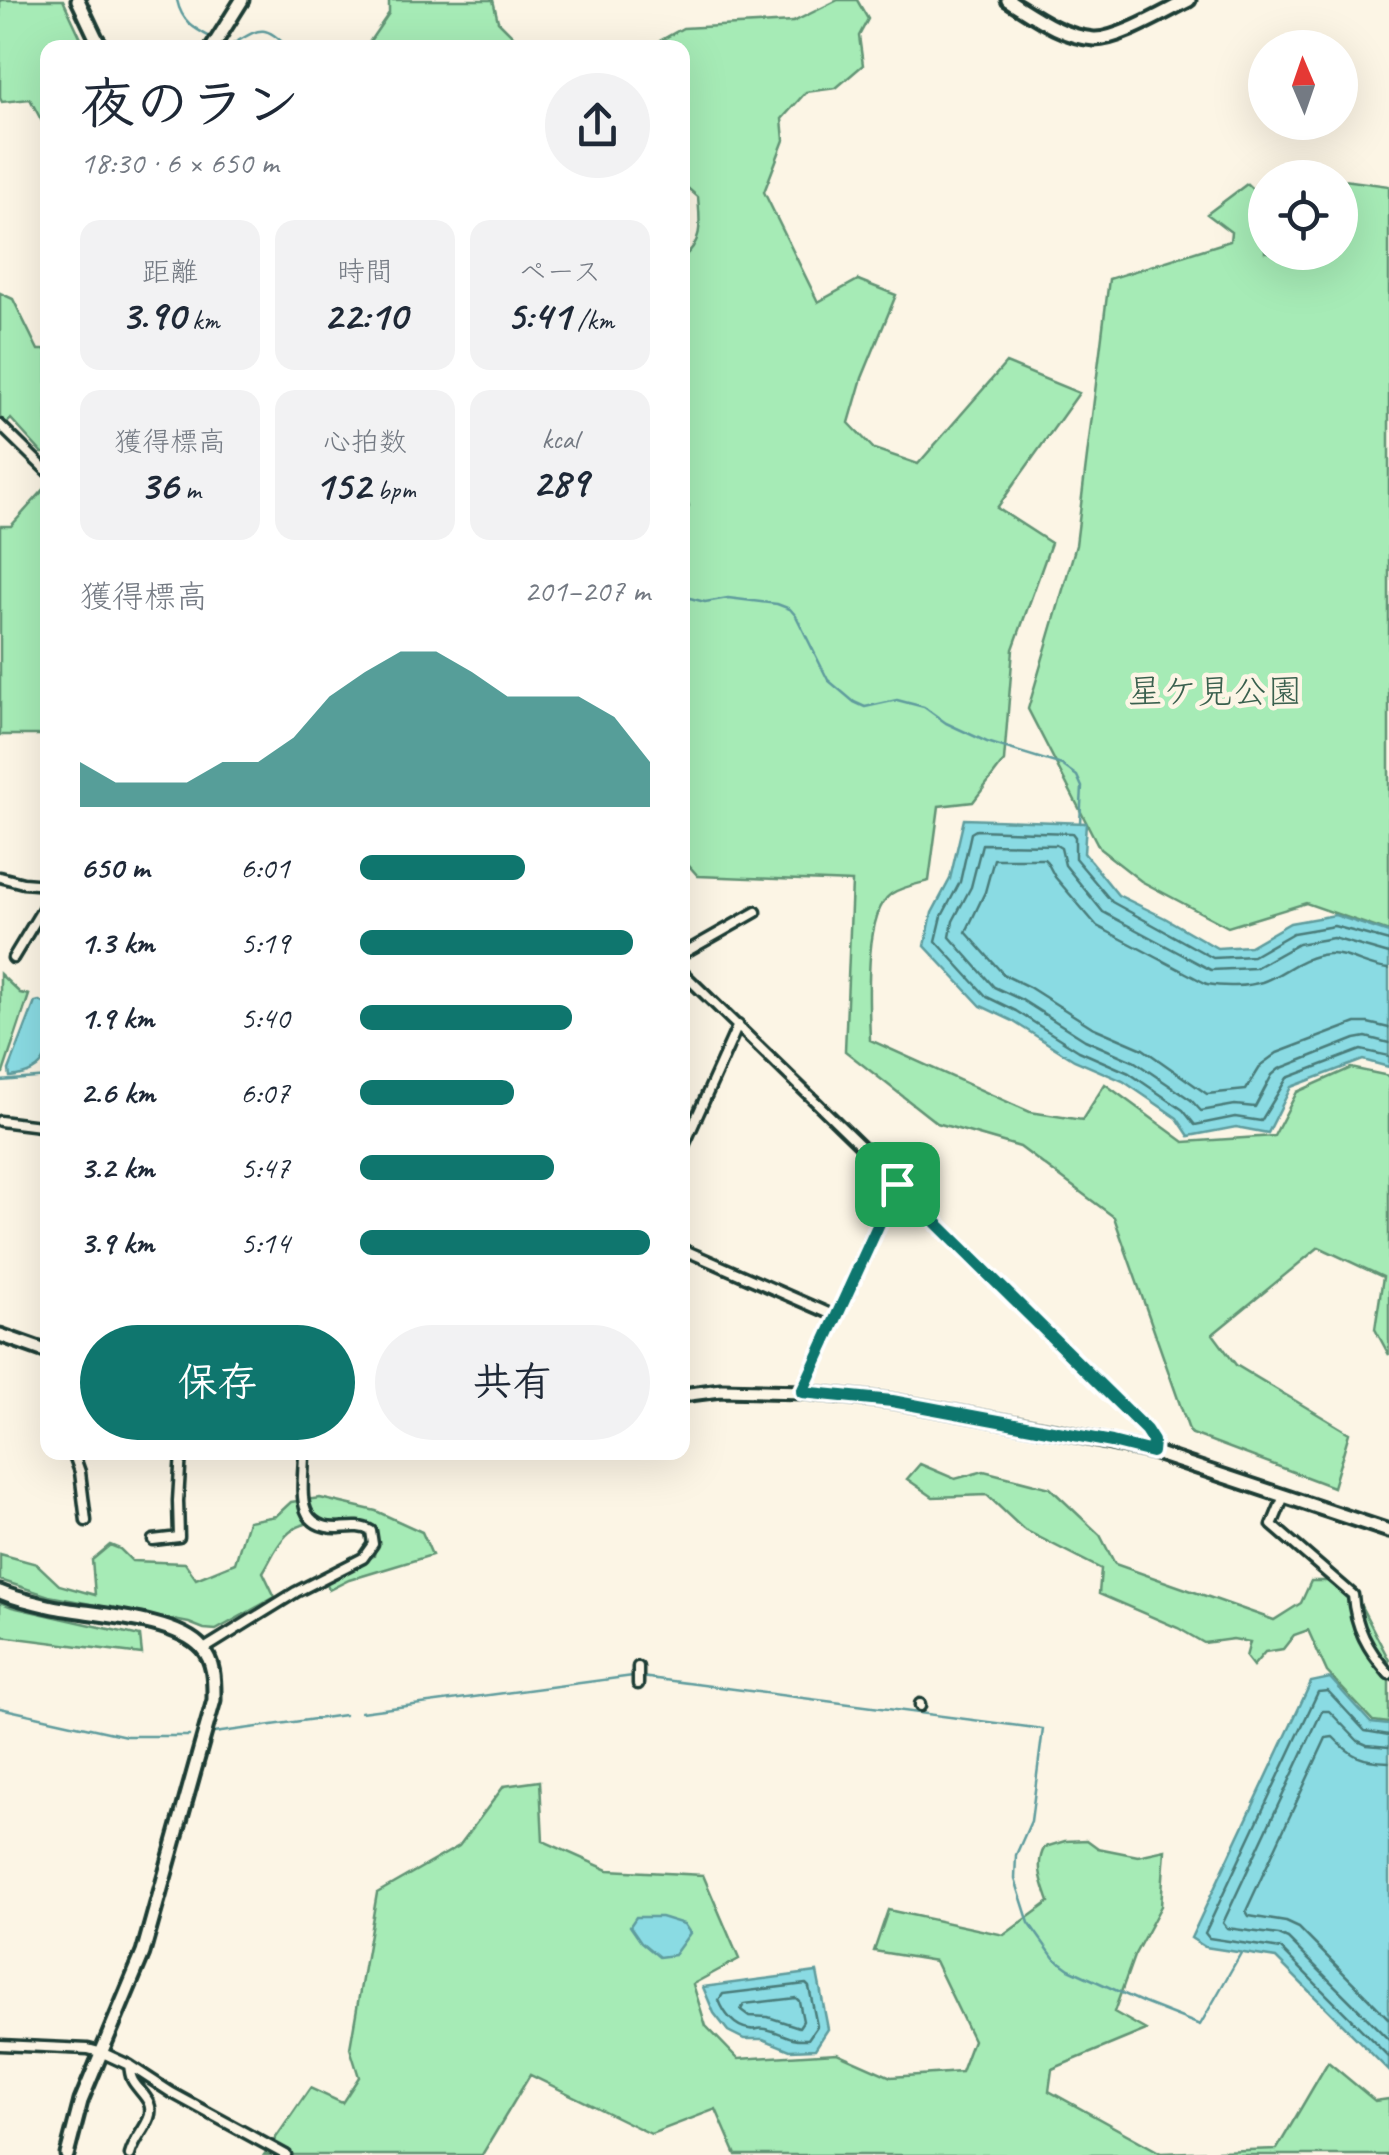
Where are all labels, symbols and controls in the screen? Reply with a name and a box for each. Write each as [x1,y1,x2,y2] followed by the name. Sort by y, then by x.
[1248,30,1358,140] north arrow
[1248,30,1358,270] map controls
[80,69,300,139] text: 夜のラン
[545,73,650,178] button: share
[80,142,278,183] text: 18:30 · 6 × 650 m
[1248,160,1358,270] button: locate
[142,254,198,289] text: 距離
[337,254,393,289] text: 時間
[519,254,601,289] text: ペース
[121,289,185,342] text: 3.90
[323,289,407,342] text: 22:10
[506,289,570,342] text: 5:41
[185,302,219,337] text: km
[570,302,614,337] text: /km
[541,421,579,456] text: kcal
[114,424,226,459] text: 獲得標高
[323,424,407,459] text: 心拍数
[532,456,588,509] text: 289
[139,459,178,512] text: 36
[314,459,370,512] text: 152
[178,472,201,507] text: m
[370,472,416,507] text: bpm
[524,570,650,611] text: 201–207 m
[80,576,208,617] text: 獲得標高
[1127,669,1303,714] park label: 星ケ見公園
[80,847,149,888] text: 650 m
[240,847,290,888] text: 6:01
[80,922,154,963] text: 1.3 km
[240,922,290,963] text: 5:19
[80,997,154,1038] text: 1.9 km
[240,997,290,1038] text: 5:40
[80,1072,155,1113] text: 2.6 km
[240,1072,290,1113] text: 6:07
[855,1142,940,1227] pin
[80,1147,154,1188] text: 3.2 km
[240,1147,290,1188] text: 5:47
[870,1157,925,1212] icon: arrive
[80,1222,154,1263] text: 3.9 km
[240,1222,290,1263] text: 5:14
[80,1325,355,1440] button: 保存
[375,1325,650,1440] button: 共有

